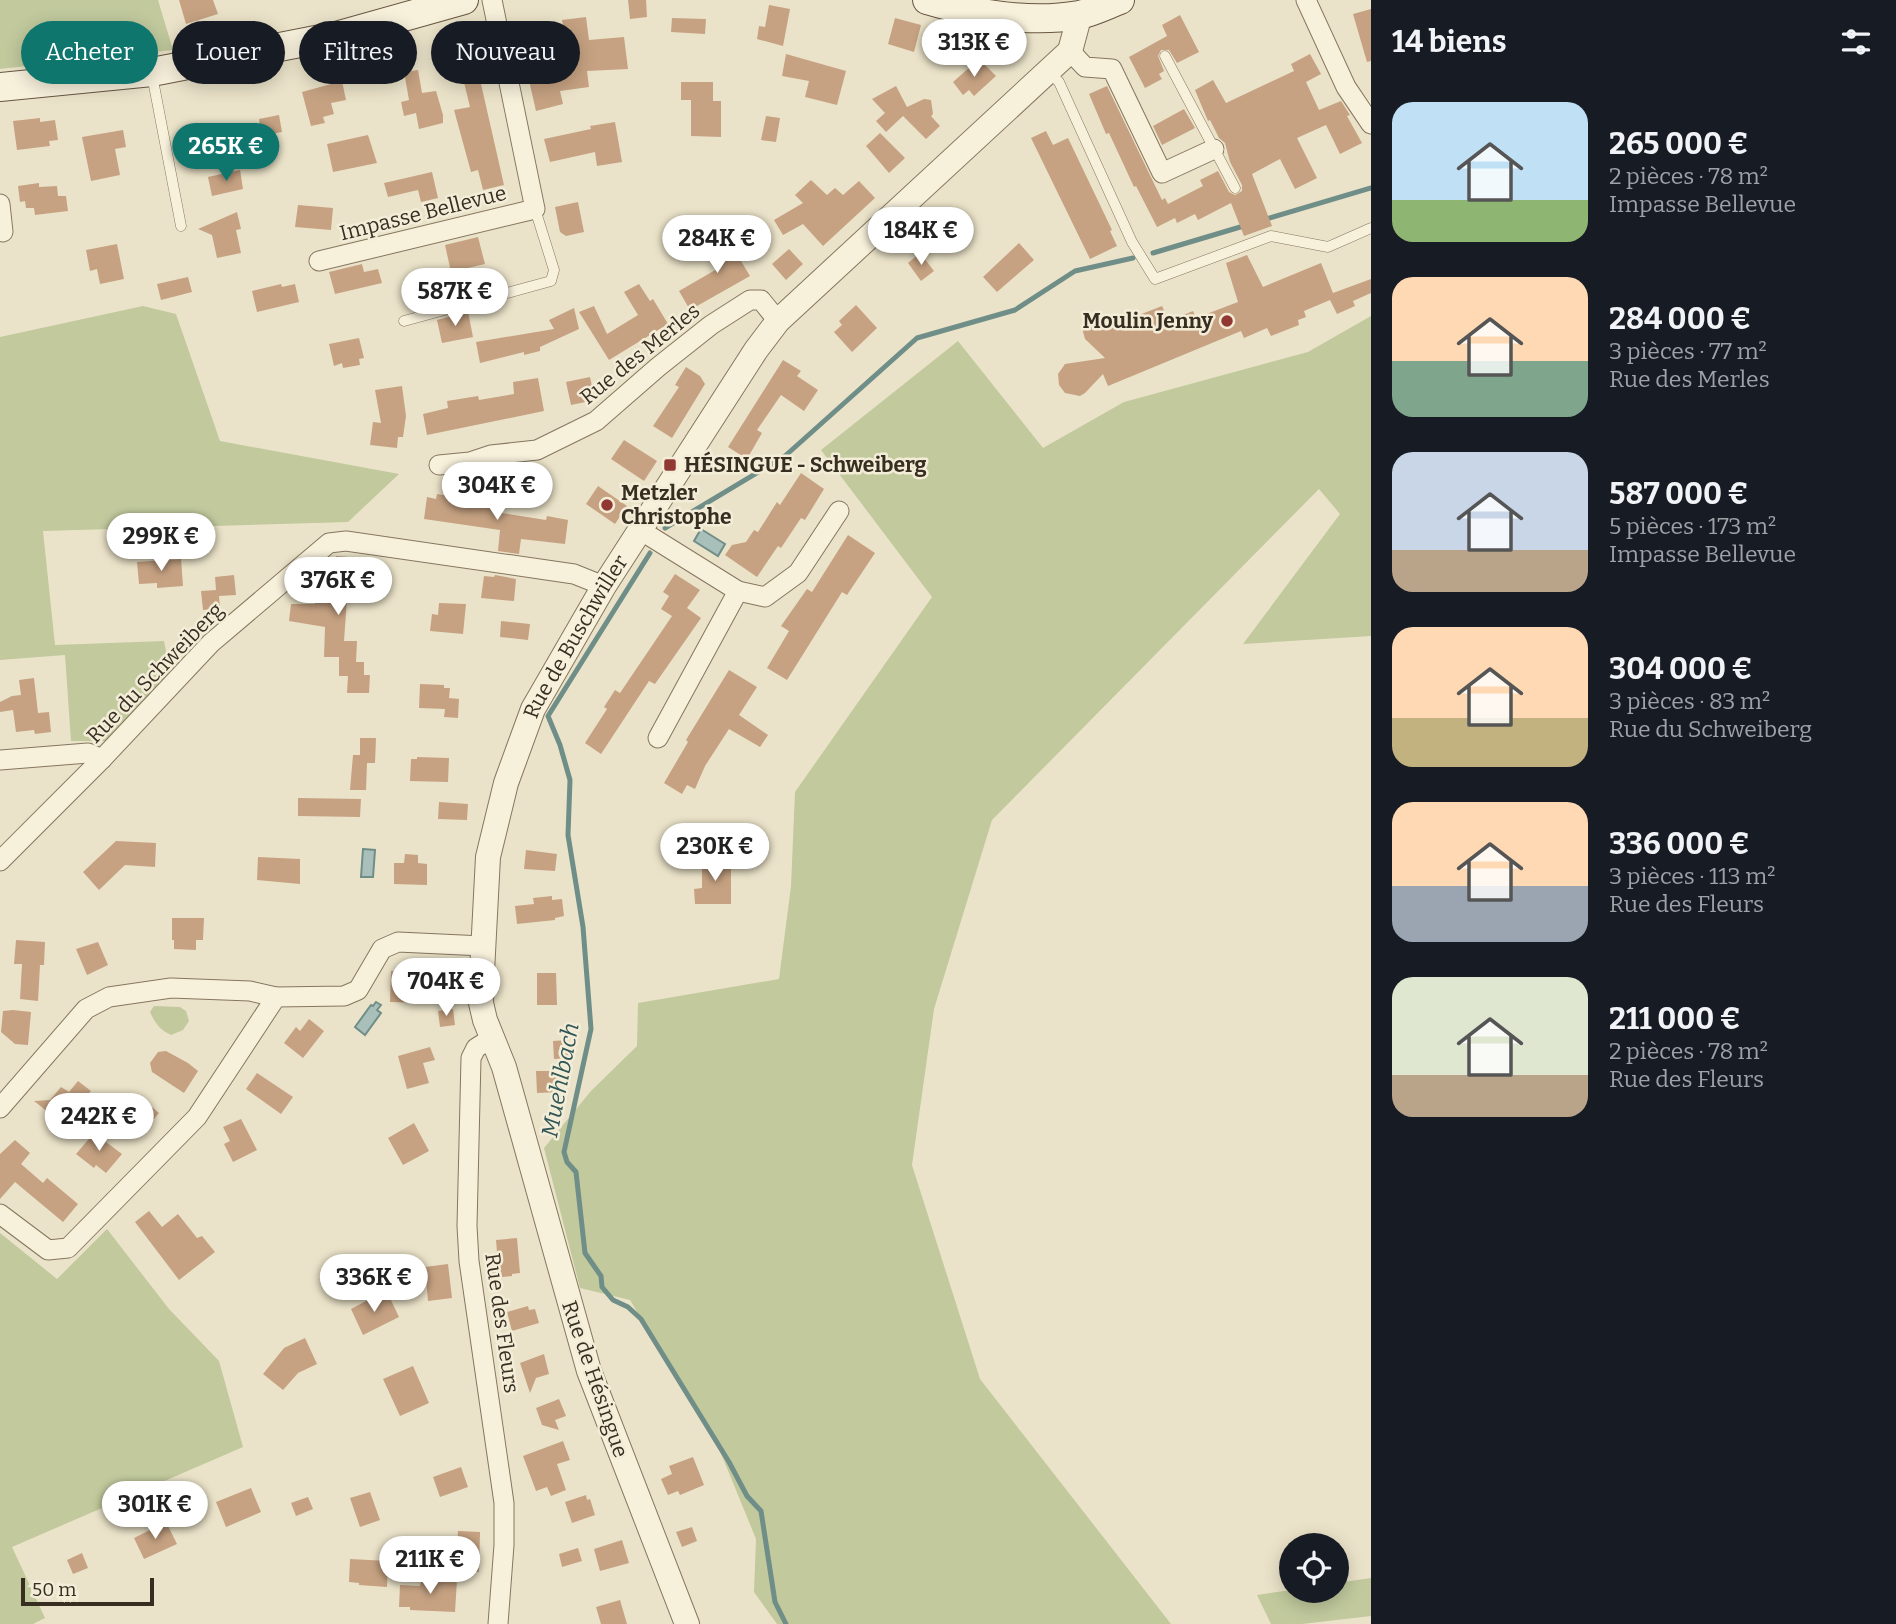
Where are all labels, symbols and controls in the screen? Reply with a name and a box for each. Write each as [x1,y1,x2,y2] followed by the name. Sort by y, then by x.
[917,20,1031,79] pin: 313K €
[21,21,158,84] chip: Acheter
[172,21,285,84] chip: Louer
[299,21,417,84] chip: Filtres
[431,21,580,84] chip: Nouveau
[1837,23,1875,61] icon: filters
[1392,24,1506,60] text: 14 biens
[938,28,1010,56] text: 313K €
[169,124,283,183] pin: 265K €
[1609,126,1748,162] text: 265 000 €
[1448,130,1532,214] icon: home
[188,132,264,160] text: 265K €
[1609,162,1768,190] text: 2 pièces · 78 m²
[337,180,509,246] street label: Impasse Bellevue
[1609,190,1796,218] text: Impasse Bellevue
[864,208,978,267] pin: 184K €
[660,216,774,275] pin: 284K €
[884,216,958,244] text: 184K €
[678,224,756,252] text: 284K €
[398,268,512,328] pin: 587K €
[417,277,493,305] text: 587K €
[575,298,705,410] street label: Rue des Merles
[1609,301,1751,337] text: 284 000 €
[1448,305,1532,389] icon: home
[1082,308,1213,334] place label: Moulin Jenny
[1219,313,1235,329] marker: Moulin Jenny
[1609,337,1767,365] text: 3 pièces · 77 m²
[1609,365,1770,393] text: Rue des Merles
[684,451,927,478] place label: HÉSINGUE - Schweiberg
[662,457,678,473] marker: HÉSINGUE - Schweiberg
[440,462,554,522] pin: 304K €
[458,471,536,499] text: 304K €
[1609,476,1748,512] text: 587 000 €
[621,480,732,530] place label: Metzler Christophe
[1448,480,1532,564] icon: home
[599,497,615,513] marker: Metzler Christophe
[1609,512,1776,540] text: 5 pièces · 173 m²
[104,514,218,573] pin: 299K €
[123,522,199,550] text: 299K €
[1609,540,1796,568] text: Impasse Bellevue
[518,550,634,722] street label: Rue de Buschwiller
[281,558,395,617] pin: 376K €
[300,566,376,594] text: 376K €
[81,597,229,749] street label: Rue du Schweiberg
[1609,651,1752,687] text: 304 000 €
[1448,655,1532,739] icon: home
[1609,687,1770,715] text: 3 pièces · 83 m²
[1609,715,1812,743] text: Rue du Schweiberg
[658,824,772,883] pin: 230K €
[1609,826,1750,862] text: 336 000 €
[1448,830,1532,914] icon: home
[676,832,754,860] text: 230K €
[1609,862,1775,890] text: 3 pièces · 113 m²
[1609,890,1764,918] text: Rue des Fleurs
[389,958,503,1018] pin: 704K €
[407,967,485,995] text: 704K €
[1609,1001,1741,1037] text: 211 000 €
[1448,1005,1532,1089] icon: home
[535,1020,585,1140] water label: Muehlbach
[1609,1037,1768,1065] text: 2 pièces · 78 m²
[1609,1065,1764,1093] text: Rue des Fleurs
[42,1094,156,1153] pin: 242K €
[61,1102,137,1130] text: 242K €
[479,1251,525,1395] street label: Rue des Fleurs
[317,1254,431,1314] pin: 336K €
[336,1263,412,1291] text: 336K €
[556,1297,634,1461] street label: Rue de Hésingue
[98,1482,212,1541] pin: 301K €
[118,1490,192,1518] text: 301K €
[1279,1533,1349,1603] map controls
[1279,1533,1349,1603] button: locate
[373,1536,487,1596] pin: 211K €
[395,1545,465,1573] text: 211K €
[21,1575,154,1607] scale bar
[32,1578,76,1601] text: 50 m

